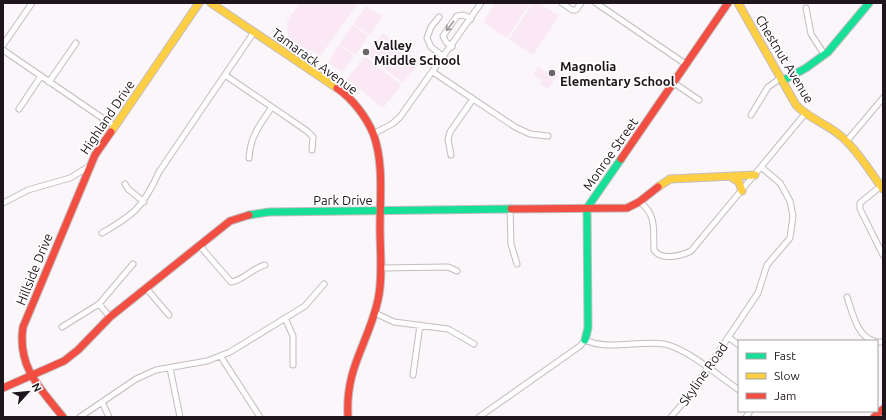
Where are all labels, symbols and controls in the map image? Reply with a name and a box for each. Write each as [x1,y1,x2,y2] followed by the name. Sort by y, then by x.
[753,13,817,105] street label: Chestnut Avenue
[445,20,454,31] one-way arrow
[270,25,360,97] street label: Tamarack Avenue
[374,38,460,67] place label: Valley Middle School
[361,47,371,57] marker: Valley Middle School
[560,59,675,88] place label: Magnolia Elementary School
[547,68,557,78] marker: Magnolia Elementary School
[77,77,137,157] street label: Highland Drive
[580,115,640,193] street label: Monroe Street
[313,193,373,207] street label: Park Drive
[13,231,55,307] street label: Hillside Drive
[676,340,730,408] street label: Skyline Road
[738,340,878,412] legend
[774,349,796,362] text: Fast
[774,369,800,382] text: Slow
[8,372,48,412] north arrow
[30,381,44,394] text: N
[774,389,796,402] text: Jam

